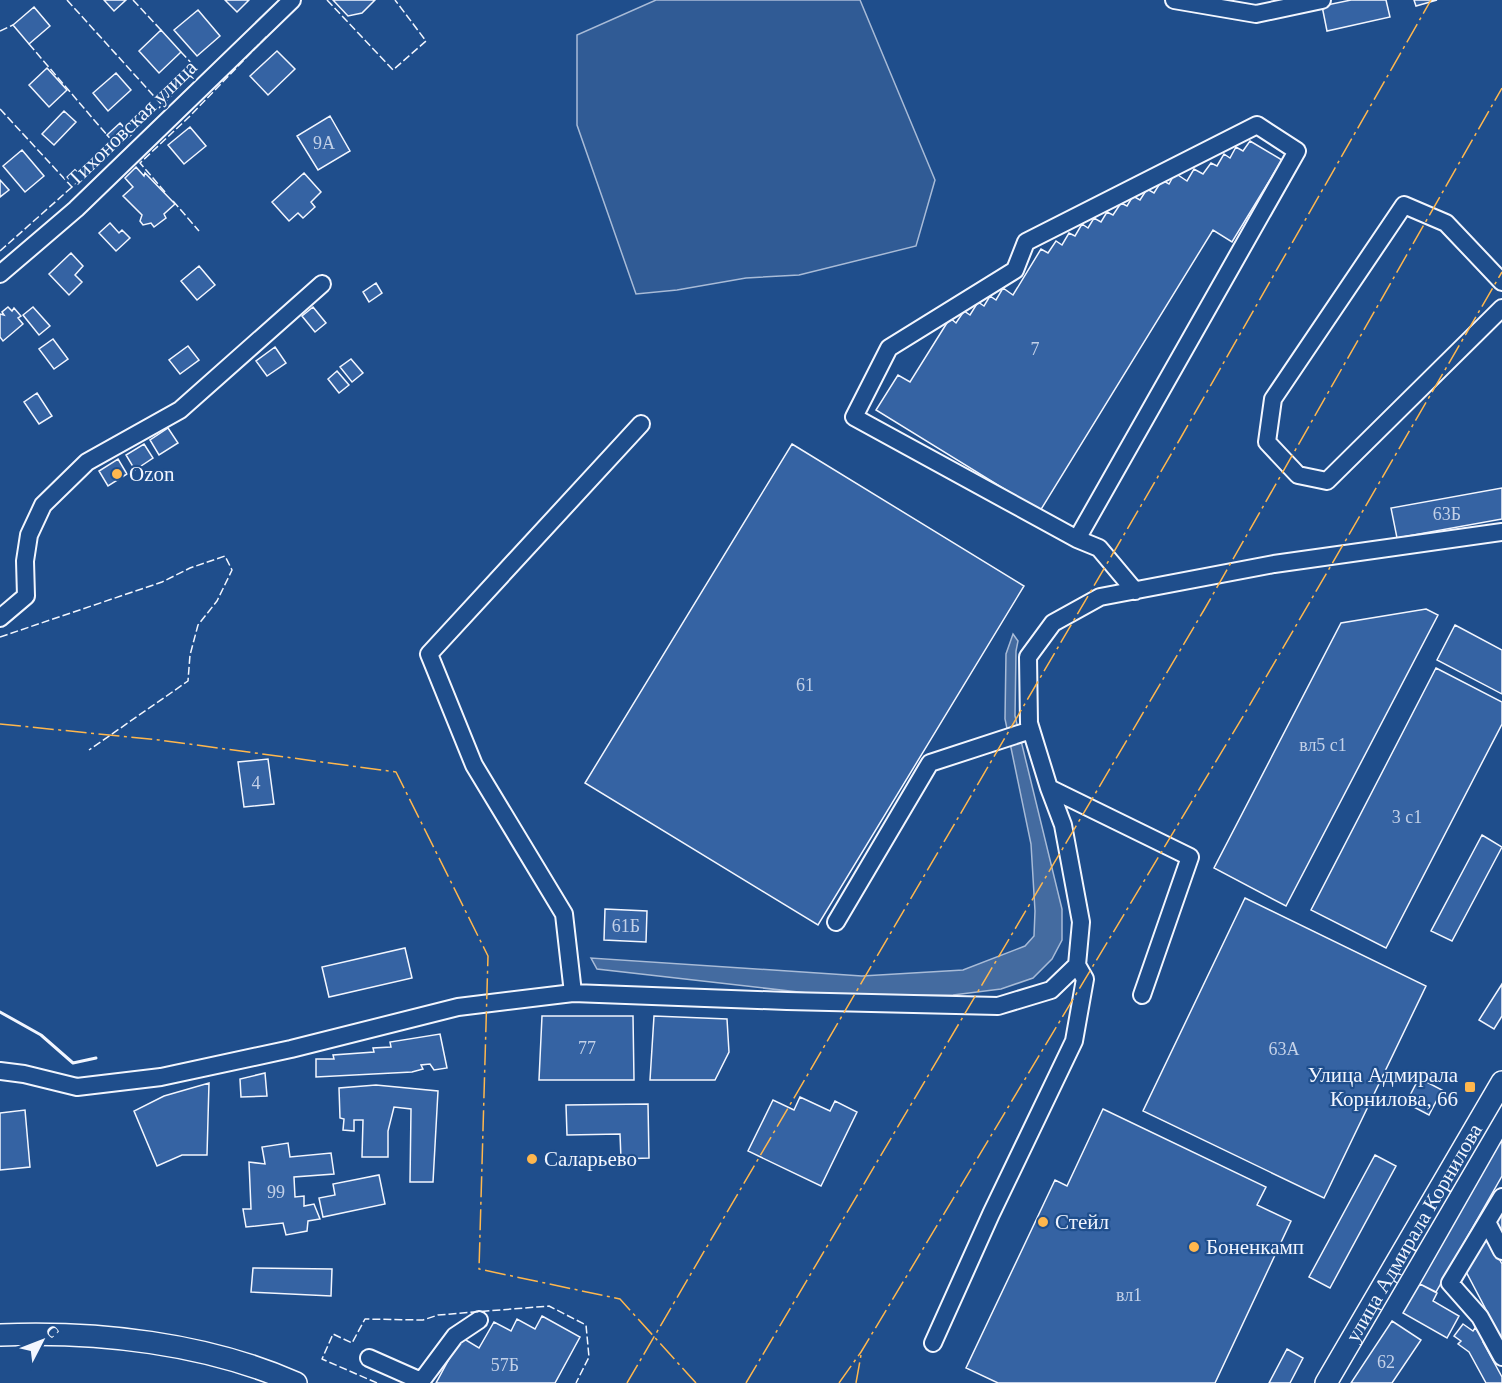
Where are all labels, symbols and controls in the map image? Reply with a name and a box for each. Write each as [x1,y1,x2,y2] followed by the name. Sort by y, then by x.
[62,55,202,191] street label: Тихоновская улица
[313,133,335,153] house number: 9А
[1031,339,1040,359] house number: 7
[129,462,175,486] place label: Ozon
[110,467,124,481] marker: Ozon
[1433,504,1461,524] house number: 63Б
[796,675,814,695] house number: 61
[1299,735,1347,755] house number: вл5 с1
[252,773,261,793] house number: 4
[1392,807,1422,827] house number: 3 с1
[612,916,640,936] house number: 61Б
[578,1038,596,1058] house number: 77
[1269,1039,1300,1059] house number: 63А
[1308,1063,1459,1111] place label: Улица Адмирала Корнилова, 66
[1463,1080,1477,1094] marker: Улица Адмирала Корнилова, 66
[1341,1119,1487,1346] street label: улица Адмирала Корнилова
[544,1147,637,1171] place label: Саларьево
[525,1152,539,1166] marker: Саларьево
[267,1182,285,1202] house number: 99
[1055,1210,1109,1234] place label: Стейл
[1036,1215,1050,1229] marker: Стейл
[1206,1235,1304,1259] place label: Боненкамп
[1187,1240,1201,1254] marker: Боненкамп
[1116,1285,1142,1305] house number: вл1
[12,1311,72,1371] north arrow
[43,1321,63,1341] text: С
[1377,1352,1395,1372] house number: 62
[491,1355,519,1375] house number: 57Б

